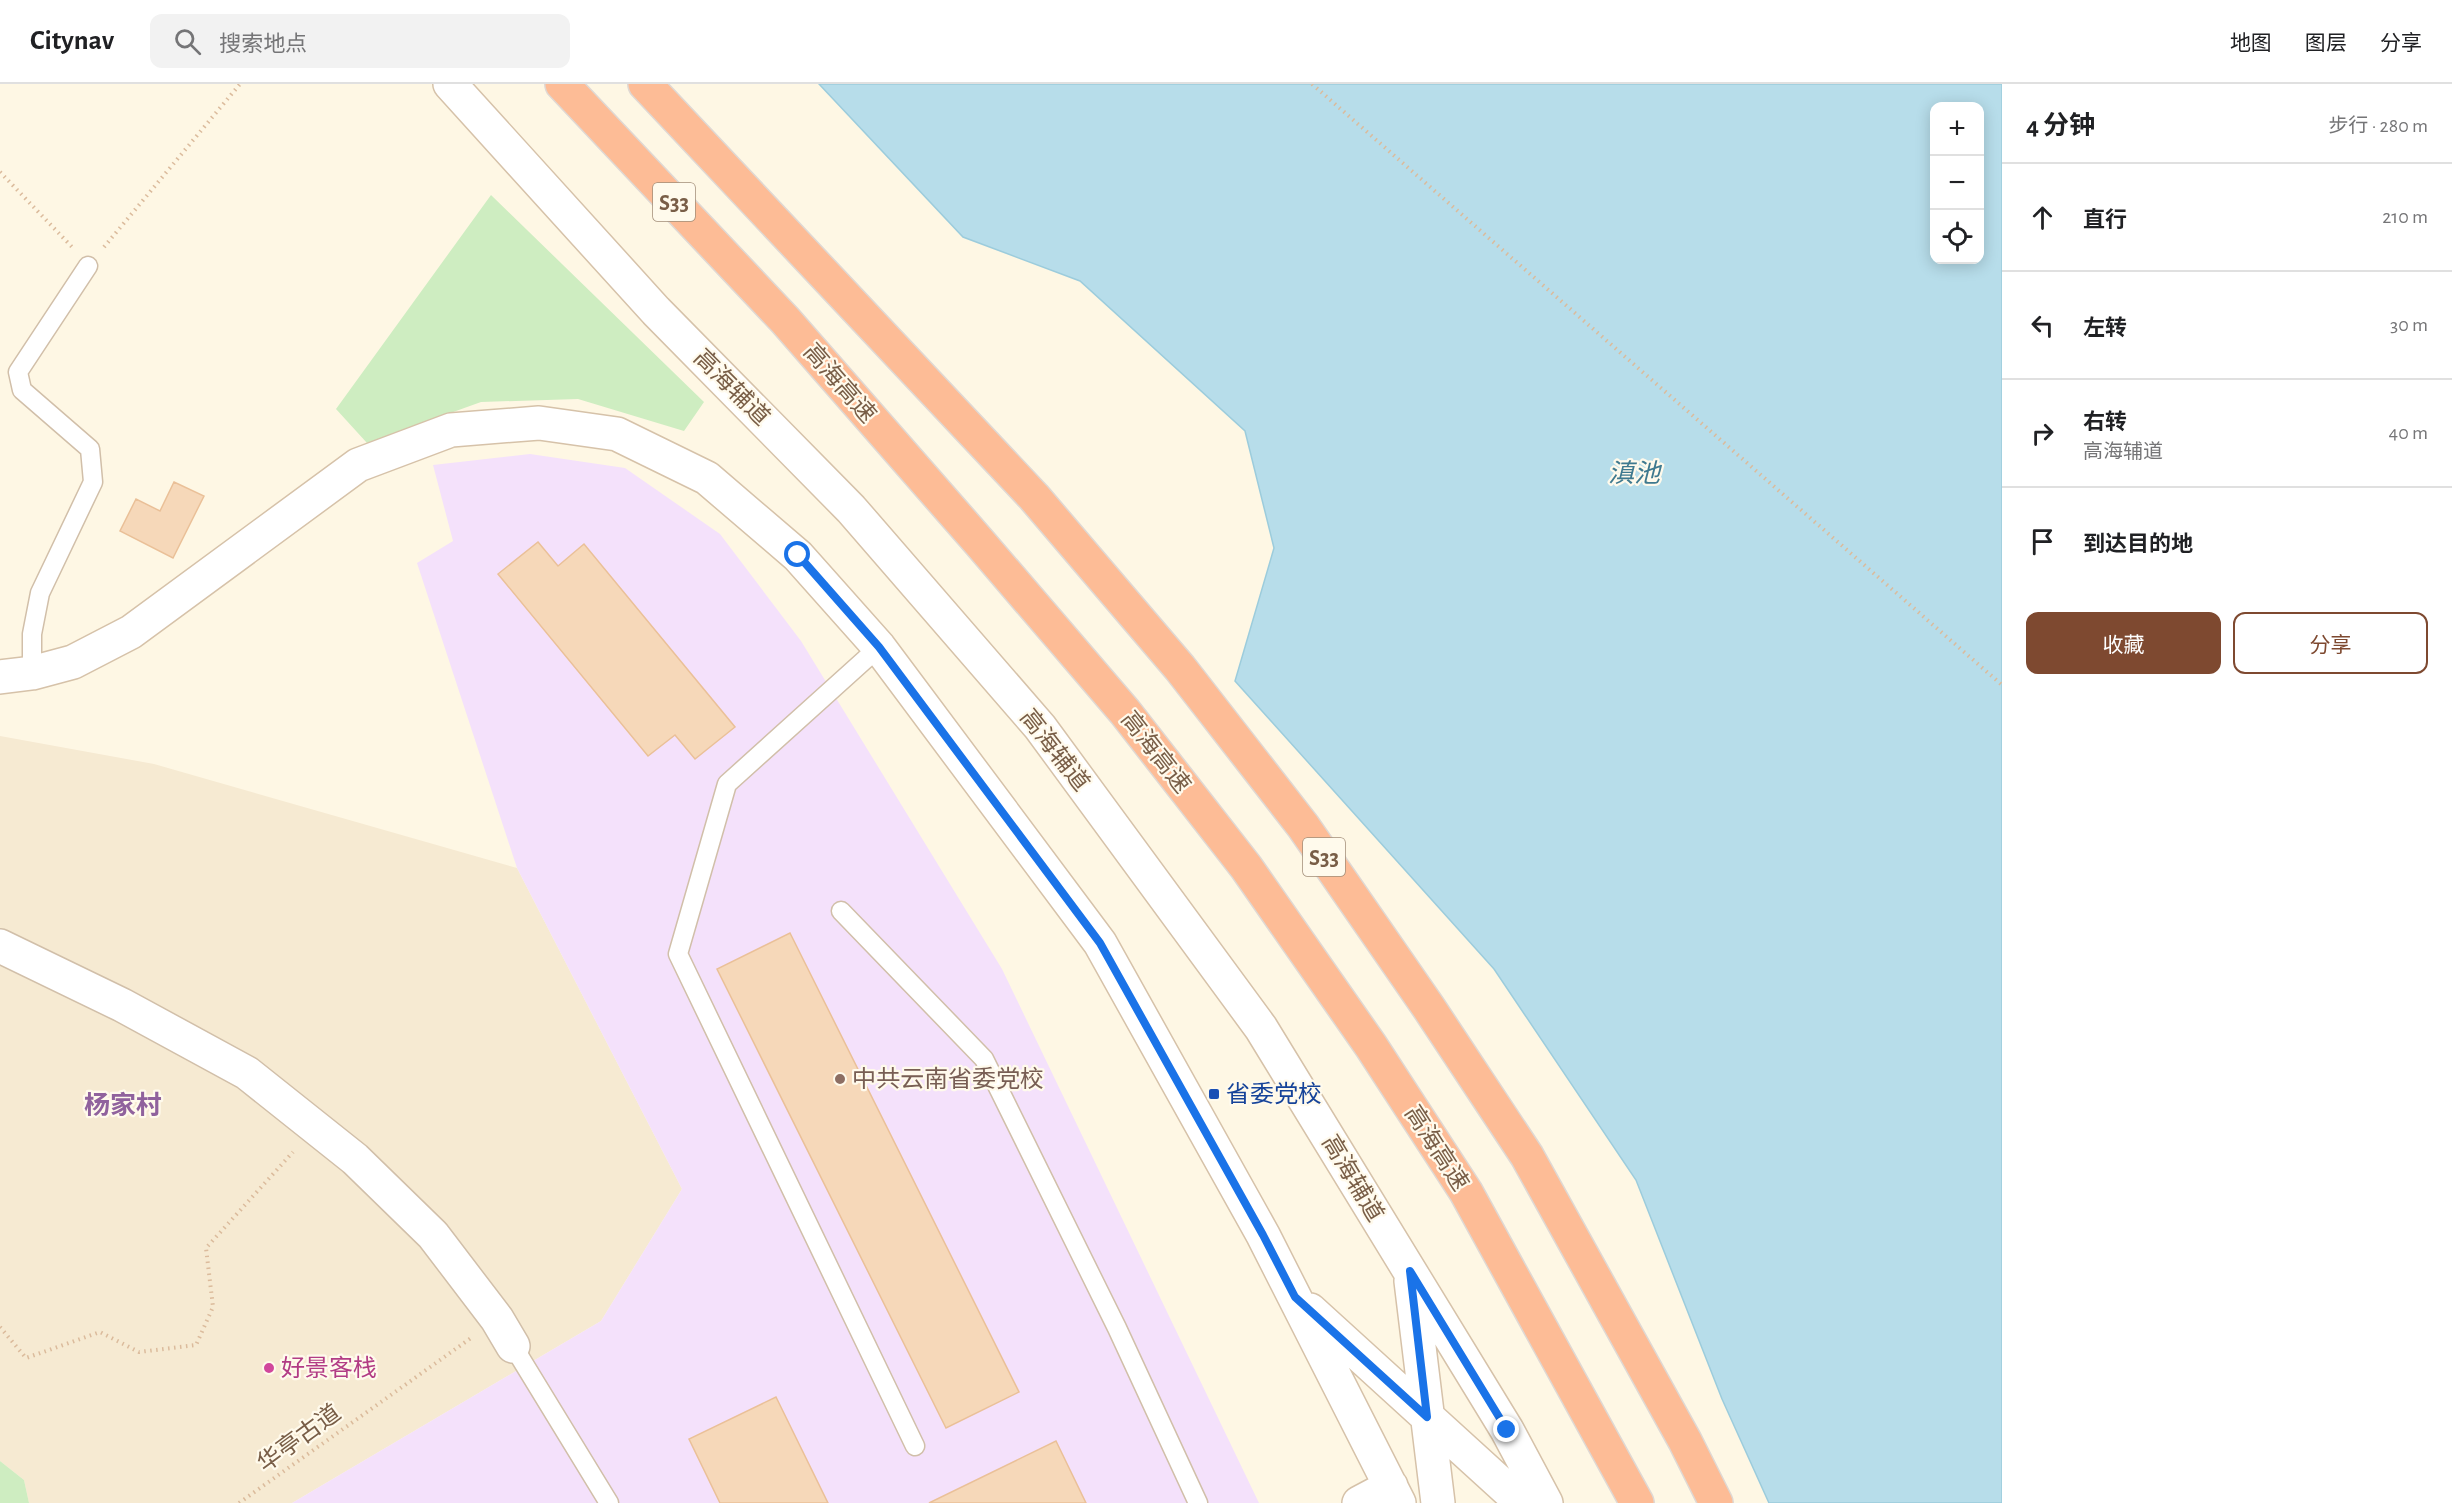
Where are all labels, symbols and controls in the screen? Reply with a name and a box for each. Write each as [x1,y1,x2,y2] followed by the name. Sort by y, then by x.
[150,14,570,68] search box
[171,25,204,58] icon: search
[30,27,114,55] text: Citynav
[219,33,307,55] text: 搜索地点
[2230,33,2272,54] text: 地图
[2305,33,2347,54] text: 图层
[2380,33,2422,54] text: 分享
[1930,102,1984,264] map controls
[1930,102,1984,156] button: +
[2026,113,2095,139] text: 4 分钟
[2328,116,2428,136] text: 步行 · 280 m
[1930,156,1984,210] button: −
[653,183,695,221] road number: S33
[2026,201,2059,234] icon: ahead
[2382,207,2428,227] text: 210 m
[2083,209,2127,231] text: 直行
[1930,210,1984,264] button: locate
[2026,309,2059,342] icon: left
[2390,315,2428,335] text: 30 m
[2083,317,2127,339] text: 左转
[799,338,881,428] street label: 高海高速
[689,344,775,430] street label: 高海辅道
[2083,411,2127,433] text: 右转
[2026,417,2059,450] icon: right
[2389,423,2428,443] text: 40 m
[2083,442,2163,462] text: 高海辅道
[1608,460,1663,487] water label: 滇池
[2026,525,2059,558] icon: arrive
[2083,533,2193,555] text: 到达目的地
[784,541,810,567] route start
[2026,612,2221,674] button: 收藏
[2233,612,2428,674] button: 分享
[1015,704,1095,796] street label: 高海辅道
[1116,706,1196,798] street label: 高海高速
[1303,838,1345,876] road number: S33
[852,1066,1044,1092] place label: 中共云南省委党校
[833,1072,847,1086] marker: 中共云南省委党校
[1226,1081,1322,1107] place label: 省委党校
[1207,1087,1221,1101] marker: 省委党校
[84,1091,162,1119] district label: 杨家村
[1400,1101,1474,1195] street label: 高海高速
[1317,1130,1389,1226] street label: 高海辅道
[281,1355,377,1381] place label: 好景客栈
[262,1361,276,1375] marker: 好景客栈
[253,1399,345,1477] street label: 华亭古道
[1493,1416,1519,1442] route end

